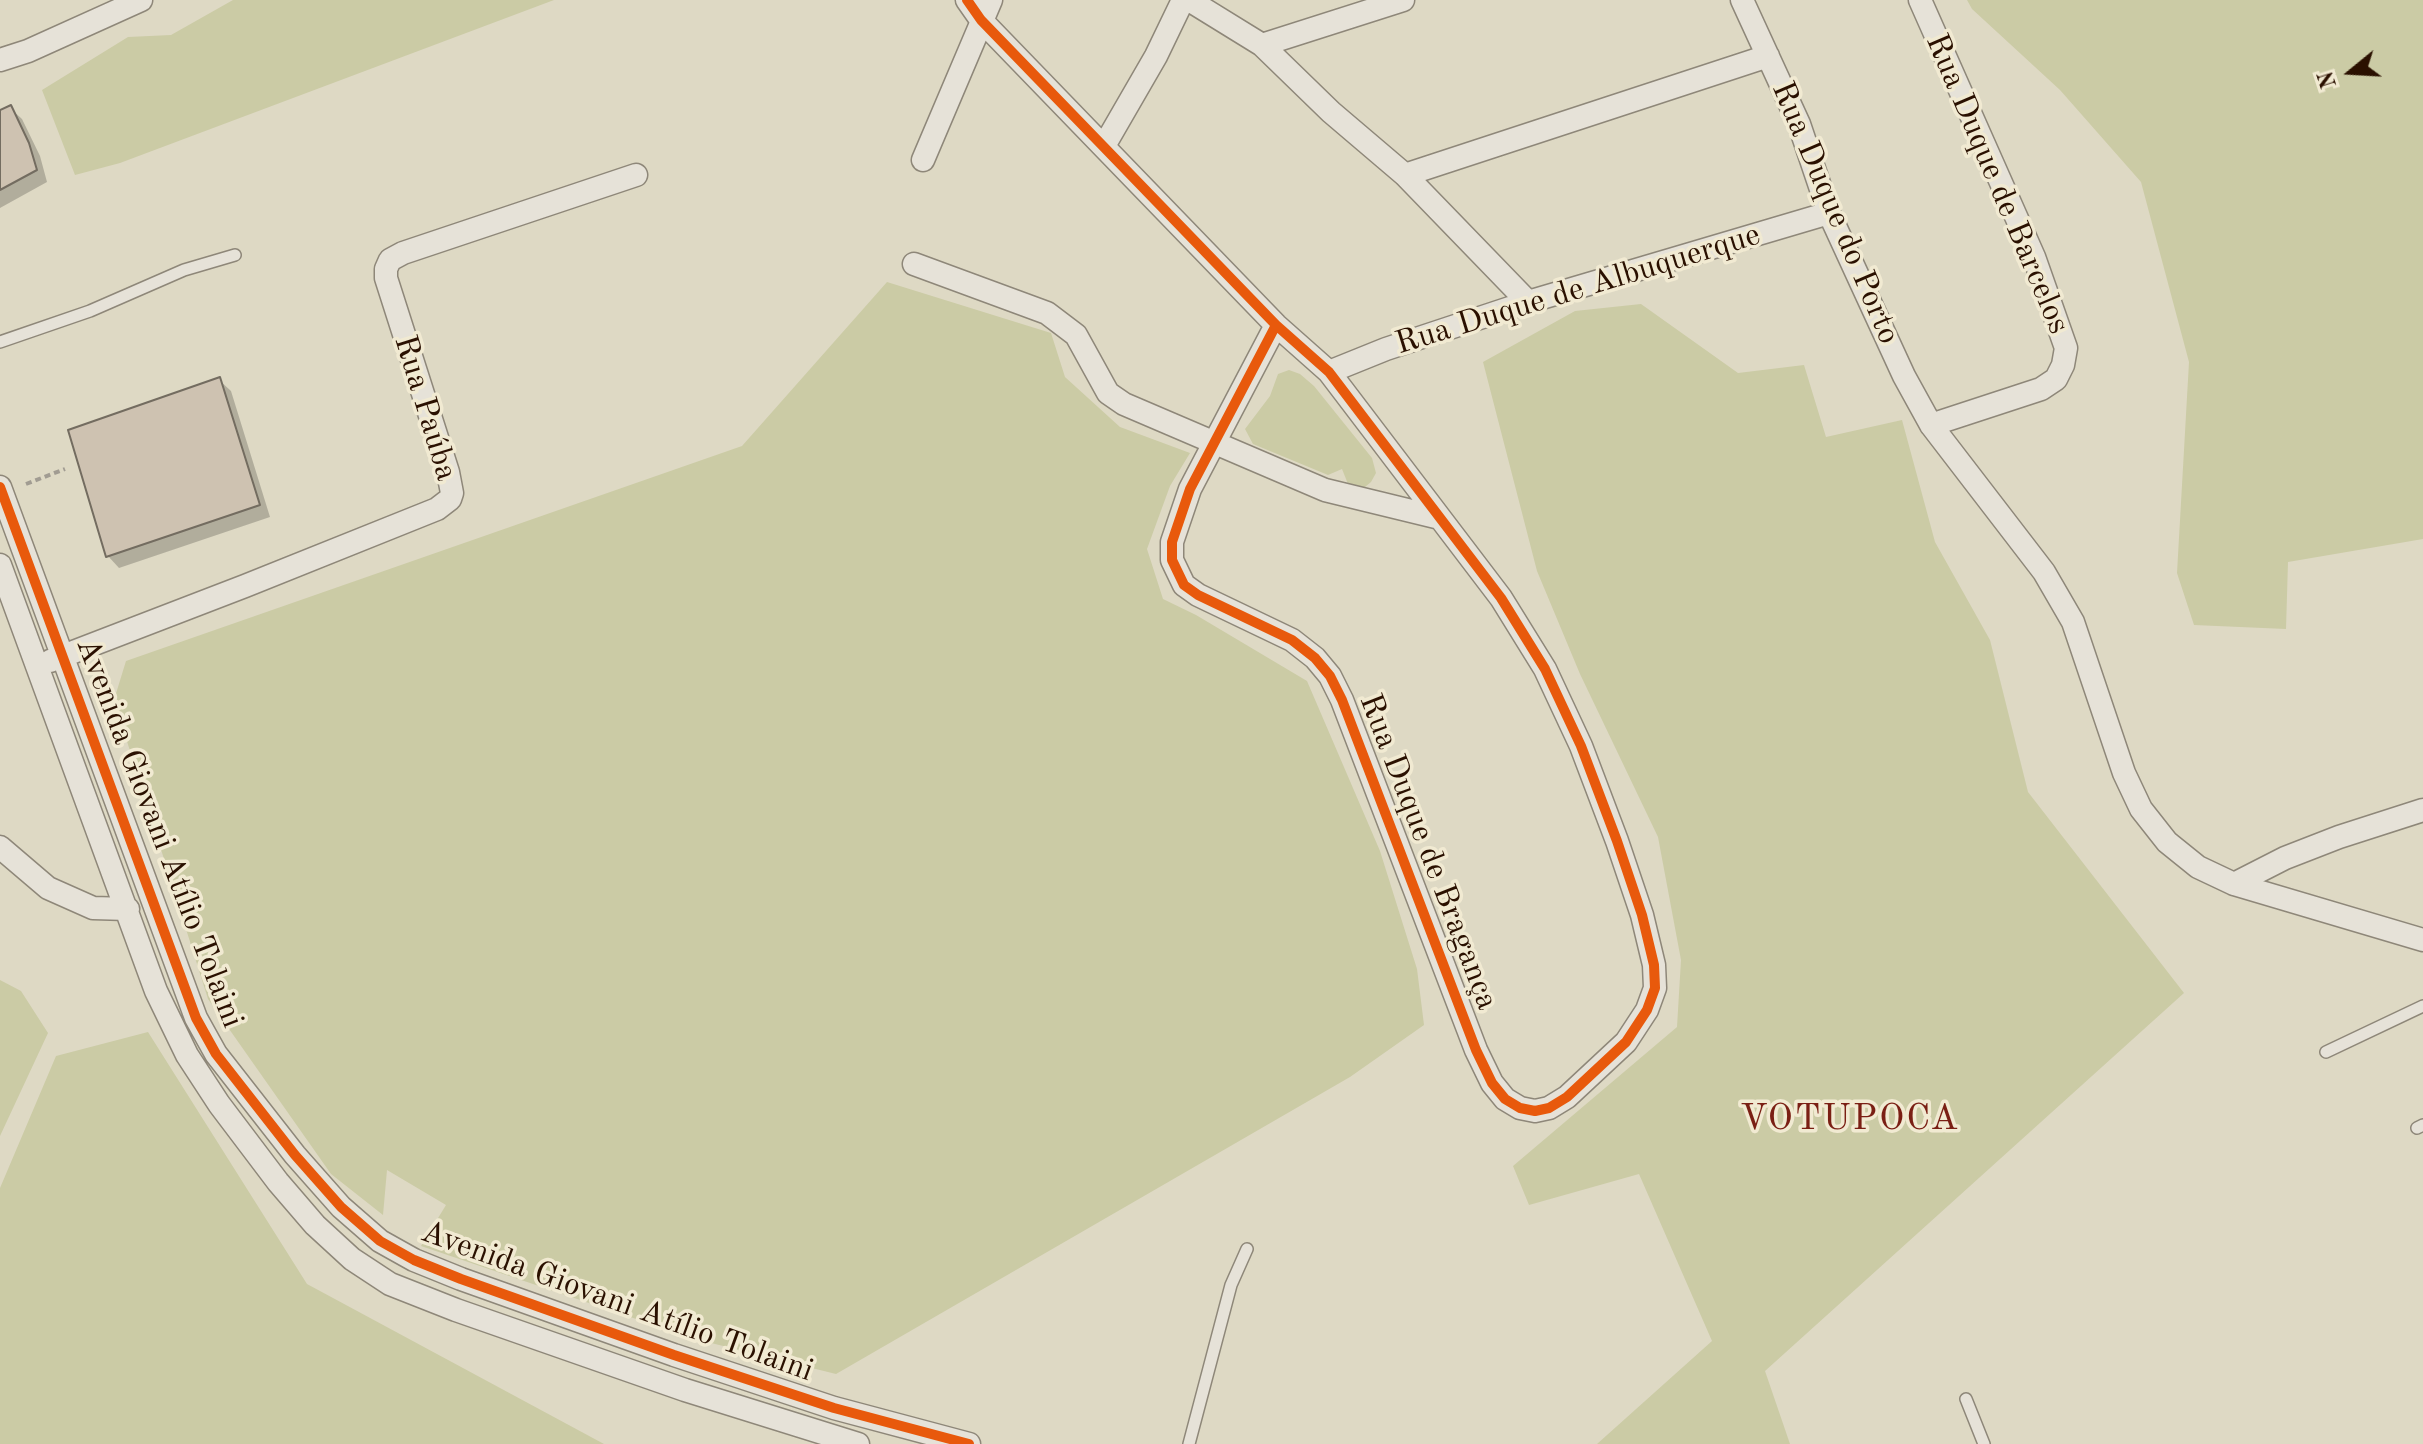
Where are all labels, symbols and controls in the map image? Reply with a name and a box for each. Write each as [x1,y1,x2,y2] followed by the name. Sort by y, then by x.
[1916,28,2078,340] street label: Rua Duque de Barcelos
[2311,32,2391,112] north arrow
[2315,68,2341,91] text: N
[1762,76,1908,350] street label: Rua Duque do Porto
[1391,216,1765,364] street label: Rua Duque de Albuquerque
[385,331,465,485] street label: Rua Paúba
[67,633,251,1033] street label: Avenida Giovani Atílio Tolaini
[1350,689,1506,1015] street label: Rua Duque de Bragança
[1740,1098,1960,1142] district label: VOTUPOCA
[416,1213,818,1391] street label: Avenida Giovani Atílio Tolaini

